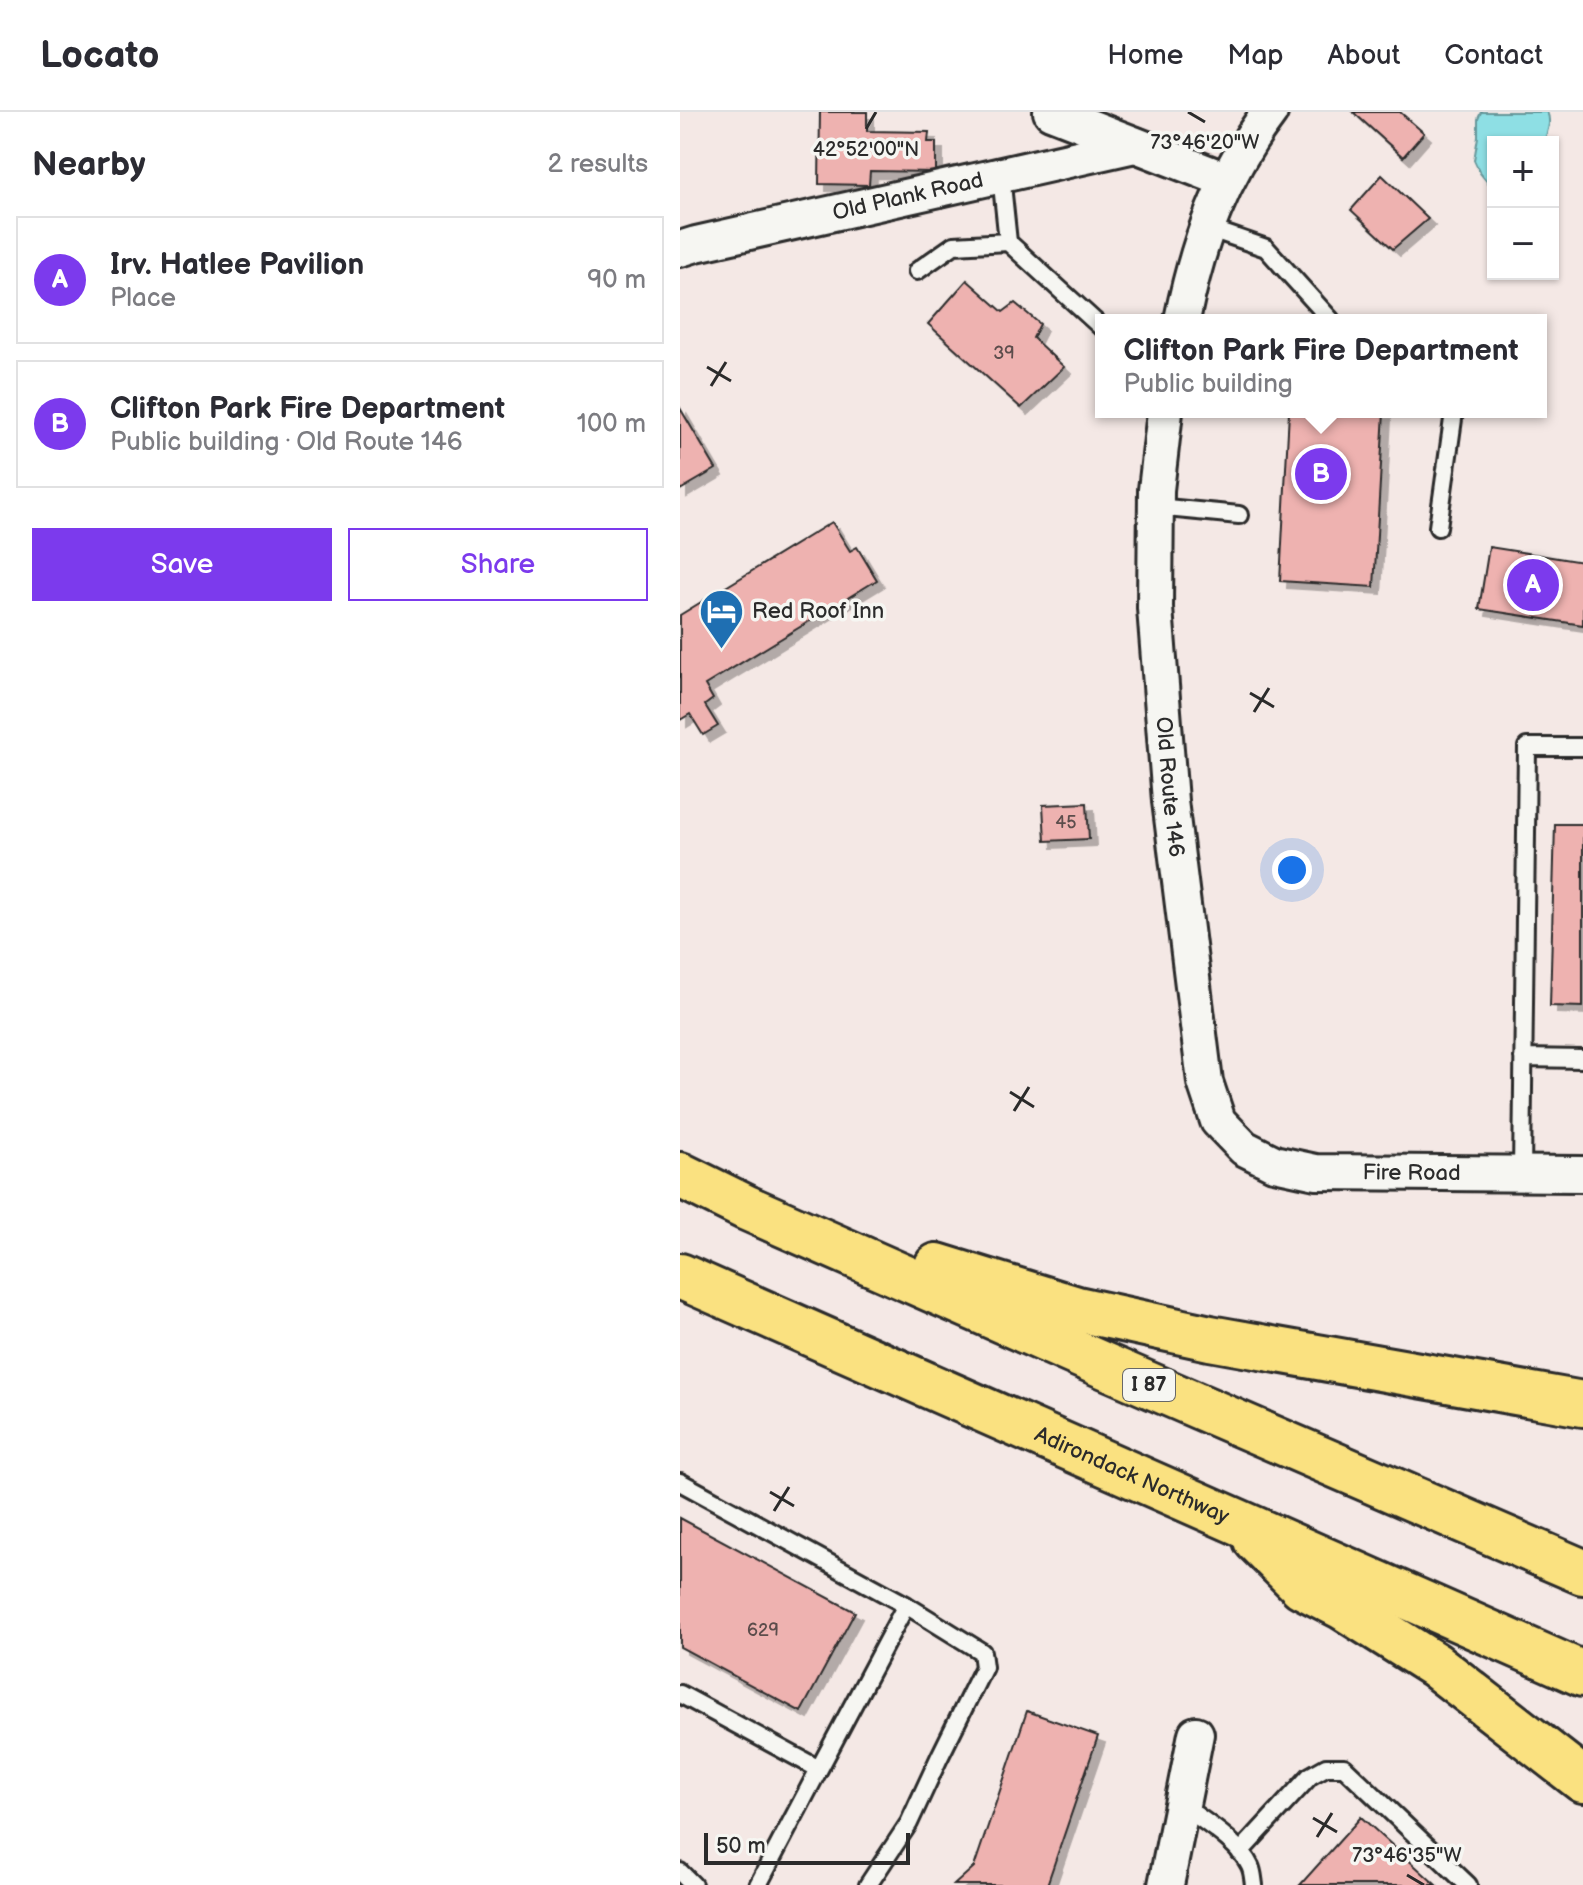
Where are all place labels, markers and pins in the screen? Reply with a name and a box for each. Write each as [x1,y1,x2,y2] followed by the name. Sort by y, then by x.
[1295,444,1347,504] pin: B
[1507,555,1559,615] pin: A
[697,587,745,650] hotel icon: Red Roof Inn
[752,598,884,625] place label: Red Roof Inn

